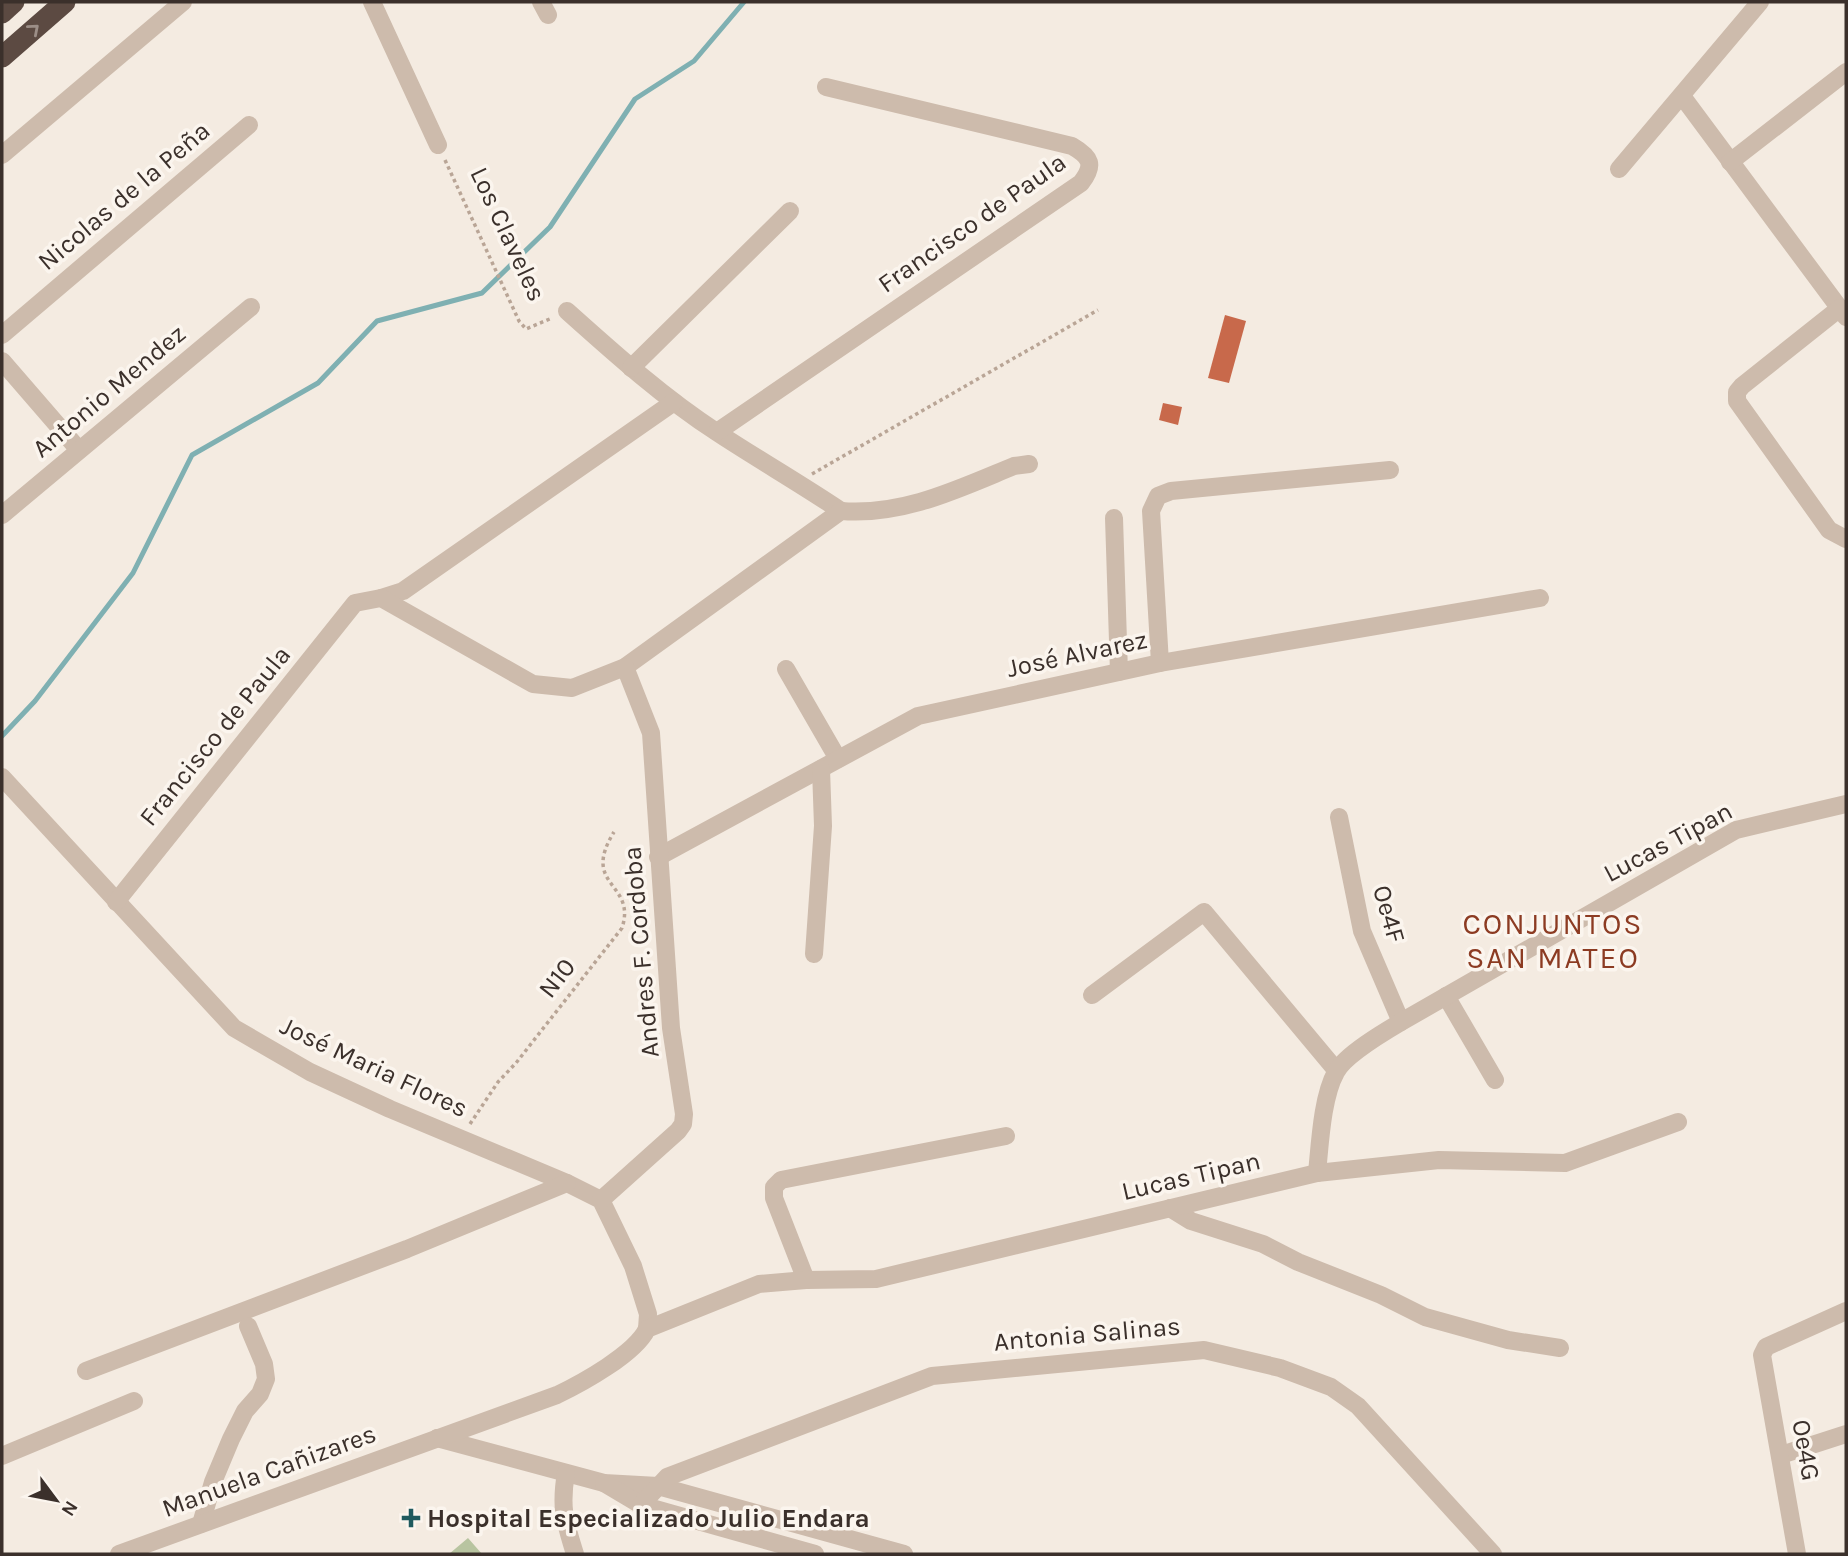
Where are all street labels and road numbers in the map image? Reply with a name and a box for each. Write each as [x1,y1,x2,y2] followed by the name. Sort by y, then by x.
[32,115,216,277] street label: Nicolas de la Peña
[872,146,1072,300] street label: Francisco de Paula
[463,162,553,306] street label: Los Claveles
[26,318,192,464] street label: Antonio Mendez
[1004,624,1150,684] street label: José Alvarez
[133,640,297,832] street label: Francisco de Paula
[1598,795,1738,889] street label: Lucas Tipan
[616,845,666,1059] street label: Andres F. Cordoba
[1366,882,1412,946] street label: Oe4F
[532,952,582,1004] street label: N10
[275,1010,473,1124] street label: José Maria Flores
[1119,1145,1263,1207] street label: Lucas Tipan
[992,1310,1182,1358] street label: Antonia Salinas
[1785,1417,1827,1483] street label: Oe4G
[158,1418,380,1524] street label: Manuela Cañizares

